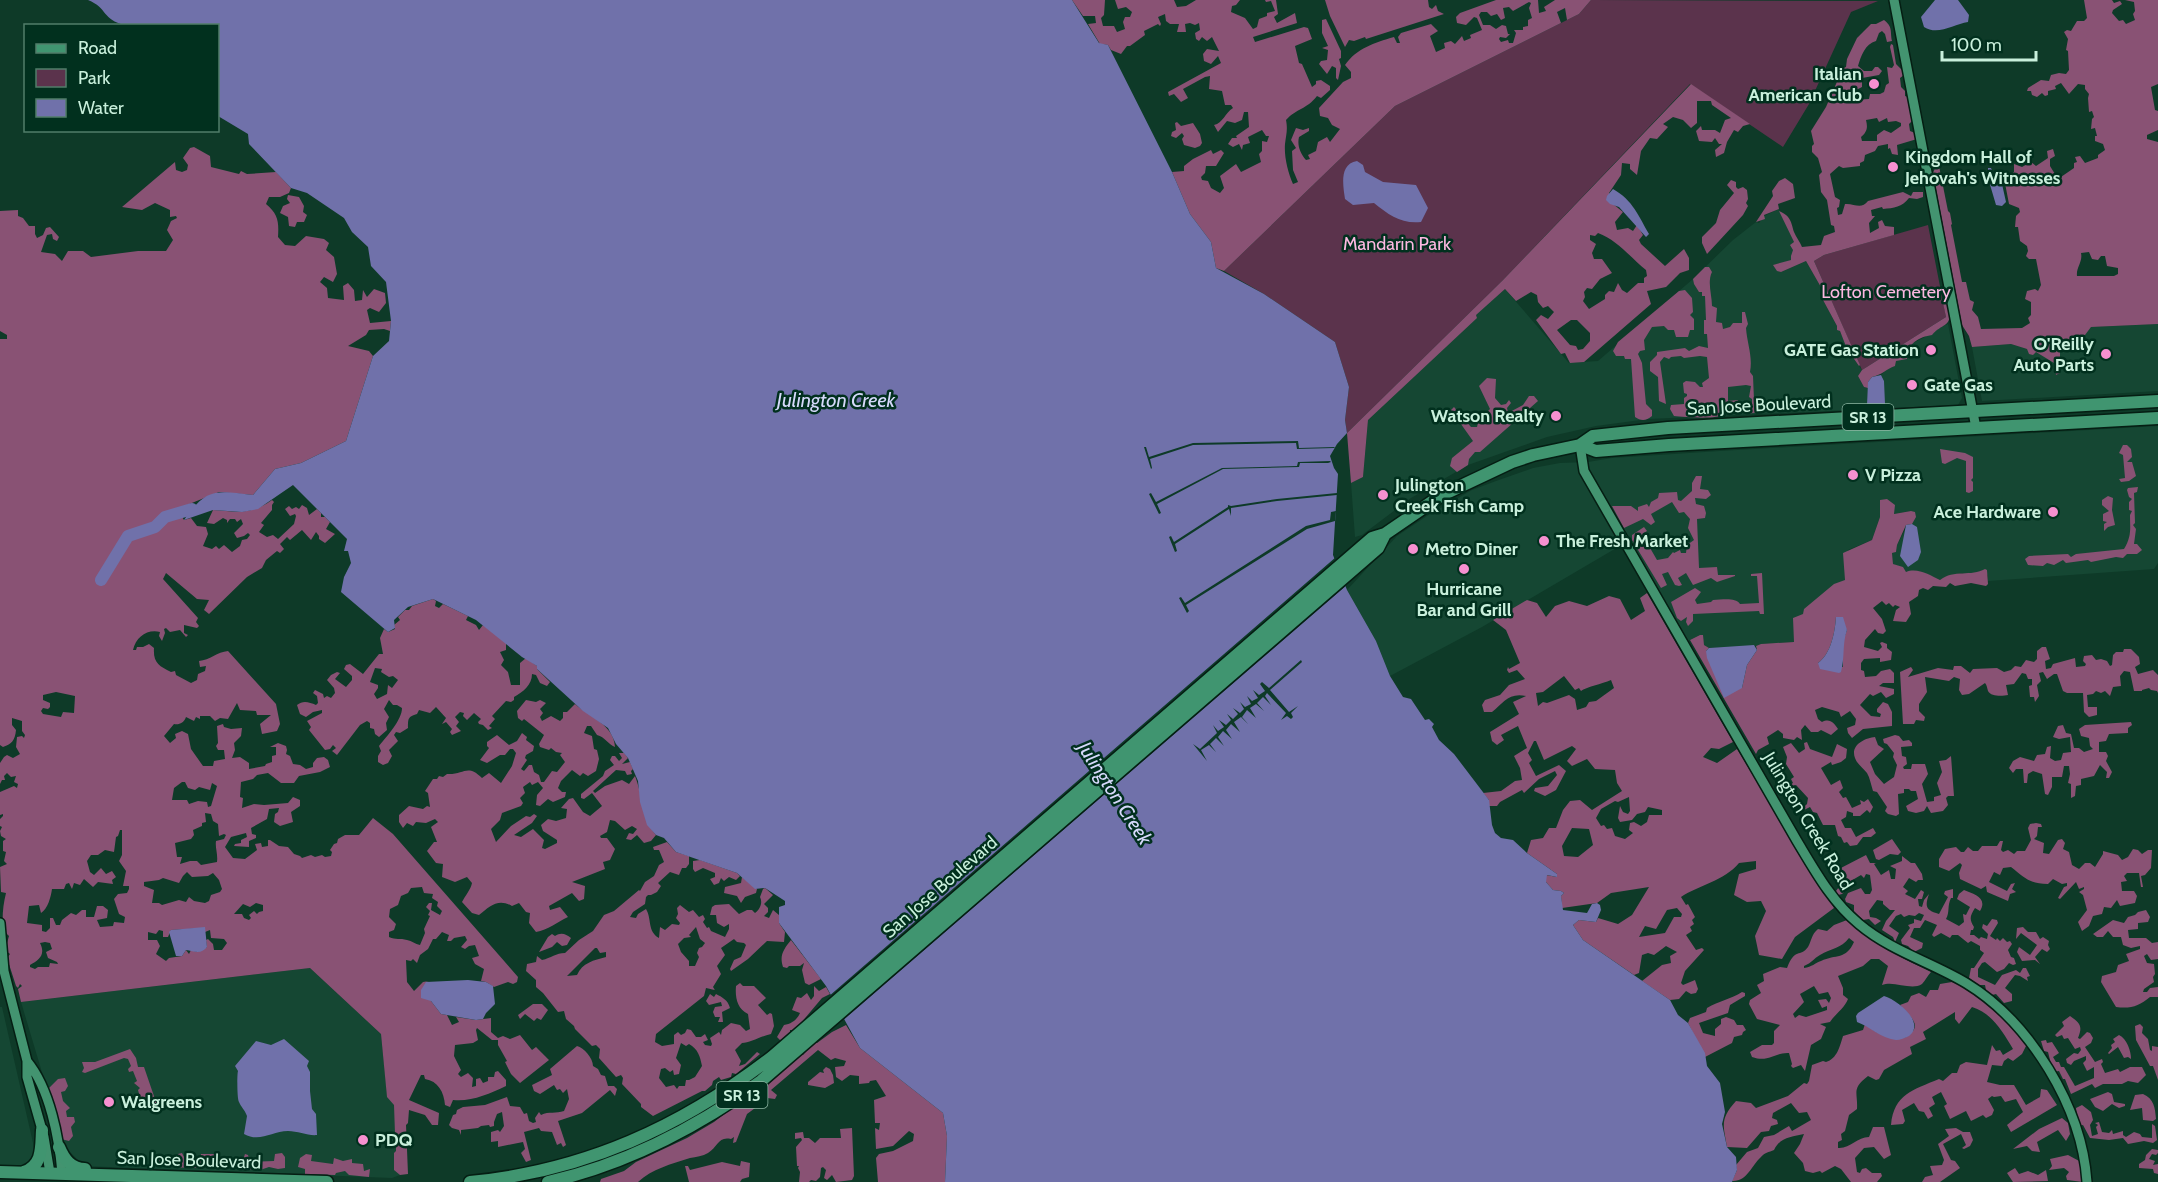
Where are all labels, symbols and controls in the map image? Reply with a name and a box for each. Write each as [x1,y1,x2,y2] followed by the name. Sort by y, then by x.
[24,24,219,132] legend
[1942,24,2036,62] scale bar
[1951,34,2002,56] text: 100 m
[78,37,117,59] text: Road
[1749,63,1862,106] place label: Italian American Club
[78,67,111,89] text: Park
[1867,77,1881,91] marker: Italian American Club
[78,97,124,119] text: Water
[1904,146,2061,189] place label: Kingdom Hall of Jehovah's Witnesses
[1886,160,1900,174] marker: Kingdom Hall of Jehovah's Witnesses
[1343,233,1452,255] park label: Mandarin Park
[1821,281,1951,303] park label: Lofton Cemetery
[2013,333,2094,376] place label: O'Reilly Auto Parts
[1784,339,1919,361] place label: GATE Gas Station
[1924,343,1938,357] marker: GATE Gas Station
[2099,347,2113,361] marker: O'Reilly Auto Parts
[1924,374,1993,396] place label: Gate Gas
[1905,378,1919,392] marker: Gate Gas
[775,388,897,412] water label: Julington Creek
[1686,390,1832,420] street label: San Jose Boulevard
[1842,404,1894,430] road number: SR 13
[1431,405,1544,427] place label: Watson Realty
[1549,409,1563,423] marker: Watson Realty
[1865,464,1921,486] place label: V Pizza
[1846,468,1860,482] marker: V Pizza
[1394,474,1524,517] place label: Julington Creek Fish Camp
[1376,488,1390,502] marker: Julington Creek Fish Camp
[1934,501,2041,523] place label: Ace Hardware
[2046,505,2060,519] marker: Ace Hardware
[1556,530,1688,552] place label: The Fresh Market
[1537,534,1551,548] marker: The Fresh Market
[1425,538,1518,560] place label: Metro Diner
[1406,542,1420,556] marker: Metro Diner
[1457,562,1471,576] marker: Hurricane Bar and Grill
[1416,578,1512,621] place label: Hurricane Bar and Grill
[1072,735,1158,850] water label: Julington Creek
[1758,747,1858,894] street label: Julington Creek Road
[878,831,1002,943] street label: San Jose Boulevard
[716,1082,768,1108] road number: SR 13
[121,1091,203,1113] place label: Walgreens
[102,1095,116,1109] marker: Walgreens
[375,1129,413,1151] place label: PDQ
[356,1133,370,1147] marker: PDQ
[116,1146,262,1174] street label: San Jose Boulevard

